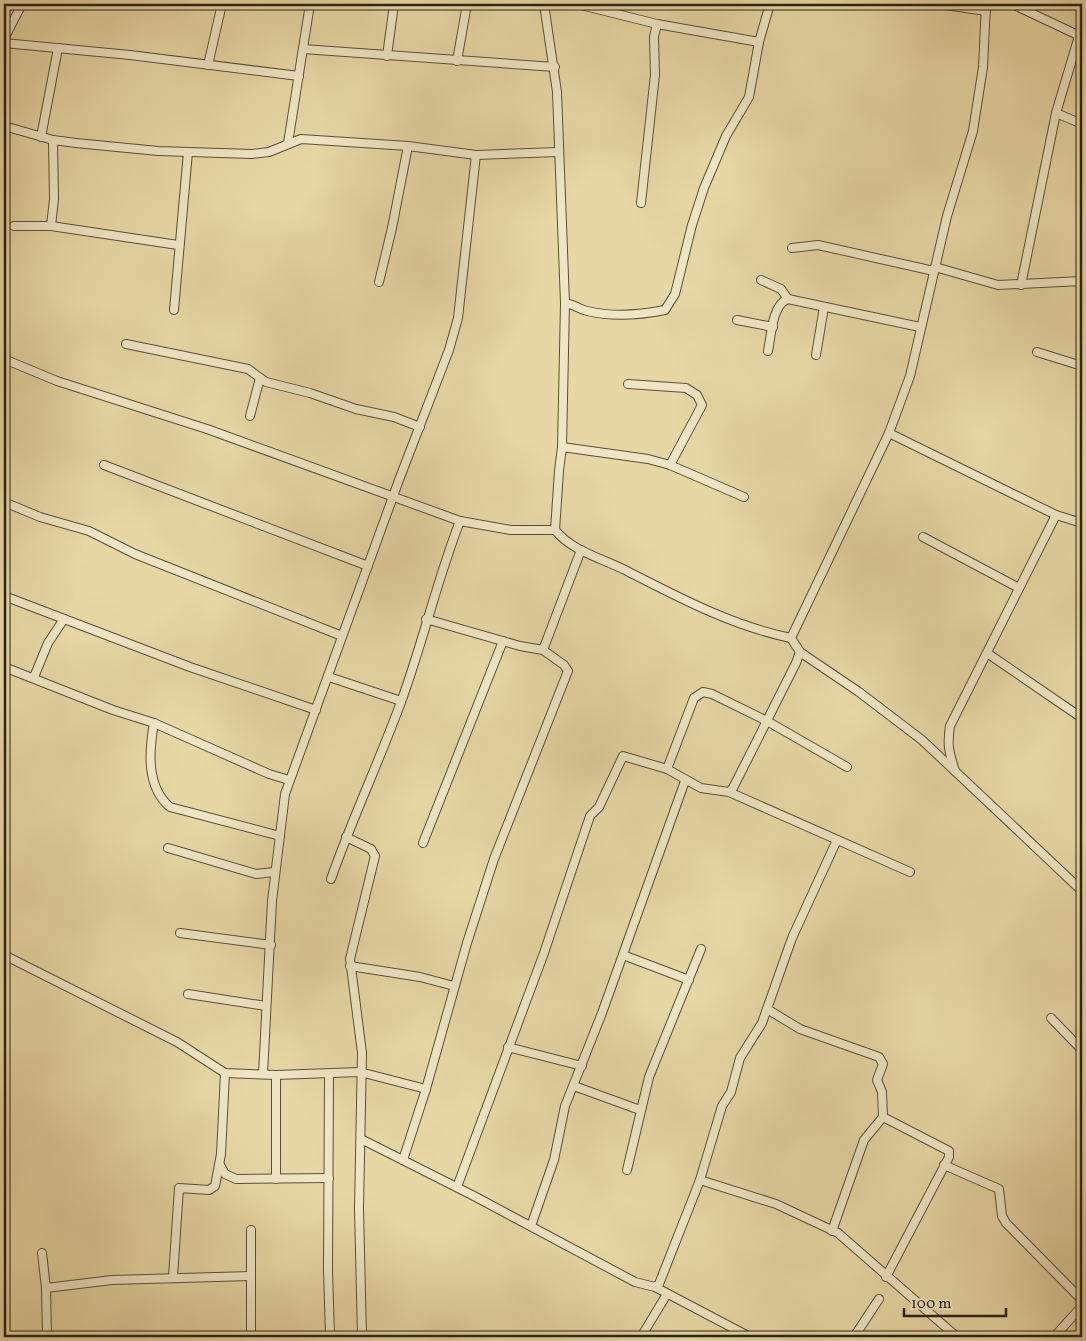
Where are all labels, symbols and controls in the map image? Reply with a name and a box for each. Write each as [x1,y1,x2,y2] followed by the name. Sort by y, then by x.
[904,1286,1006,1318] scale bar
[911,1294,951,1315] text: 100 m

